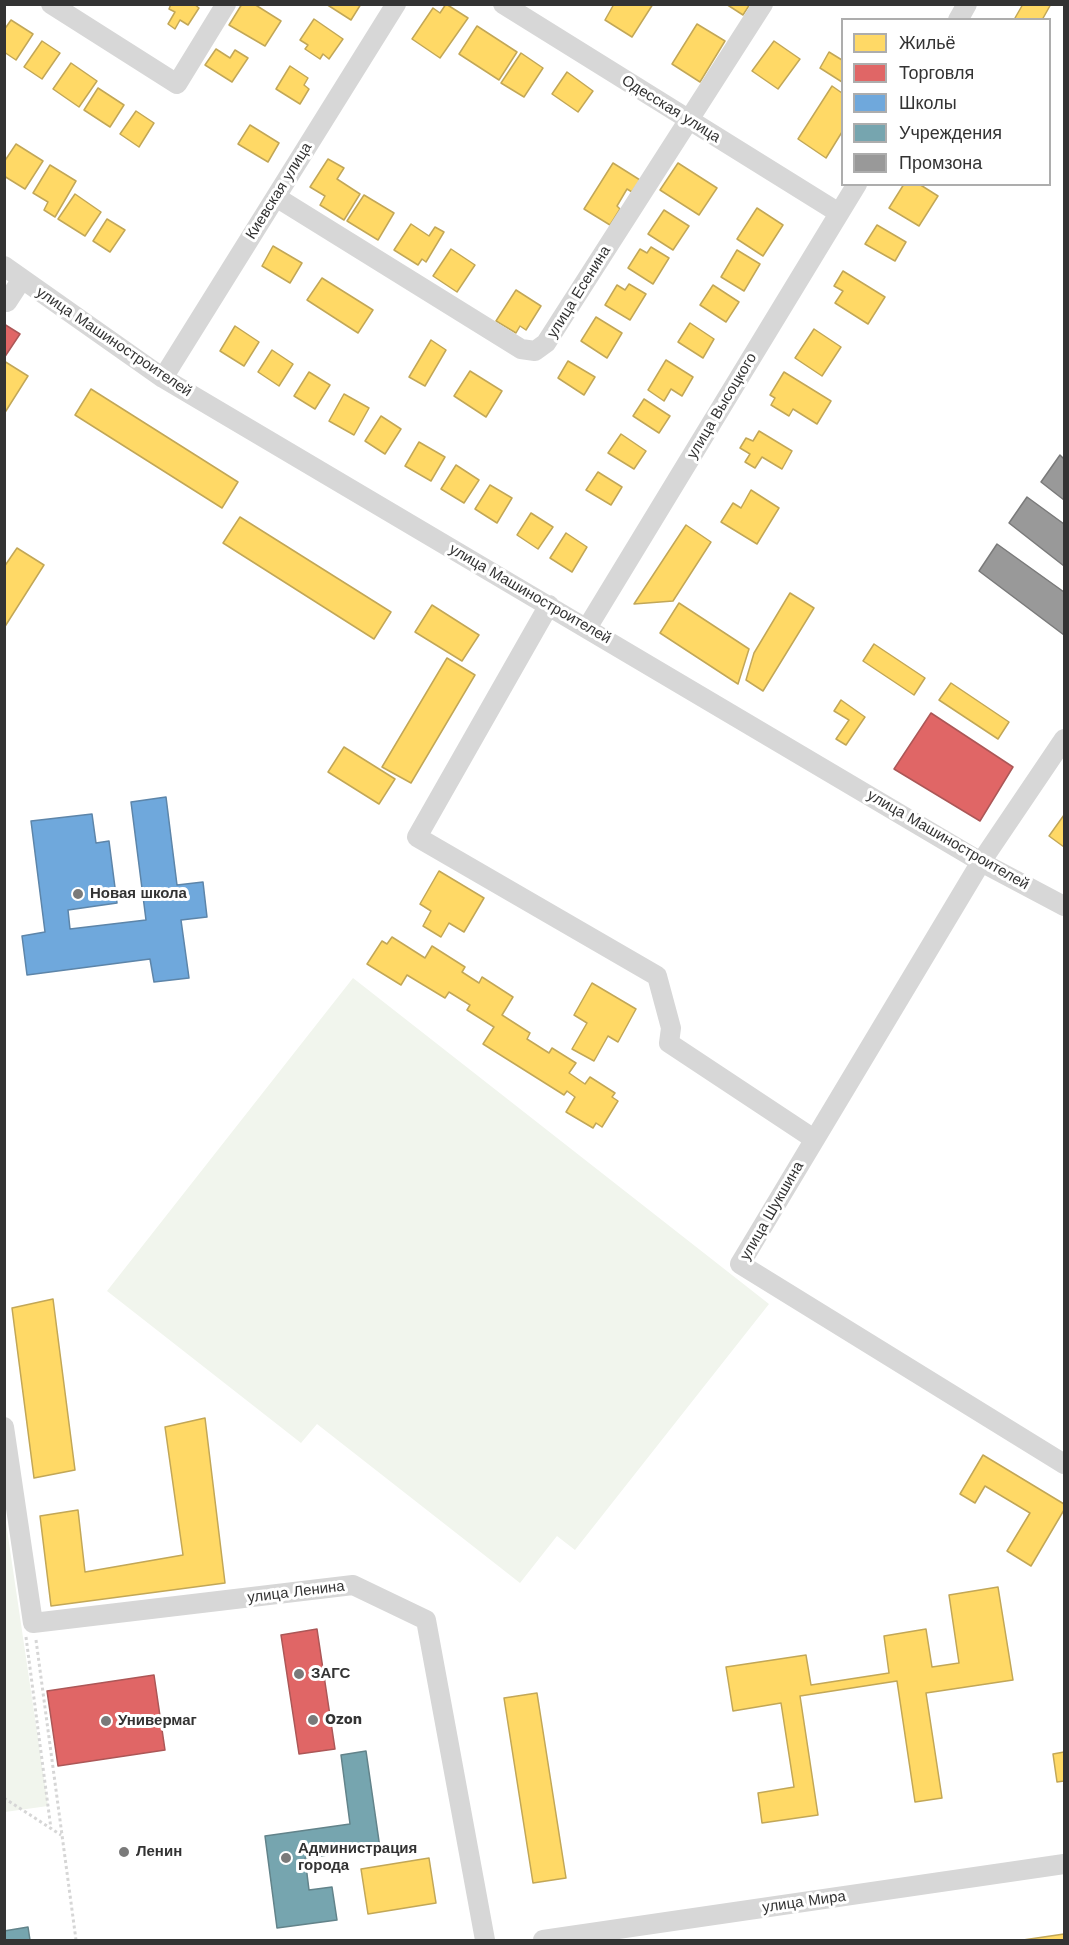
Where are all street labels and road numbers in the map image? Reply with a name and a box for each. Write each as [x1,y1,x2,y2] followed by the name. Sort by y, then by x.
[618,71,724,147] street label: Одесская улица
[242,139,316,243] street label: Киевская улица
[543,243,615,341] street label: улица Есенина
[33,283,195,401] street label: улица Машиностроителей
[683,350,761,462] street label: улица Высоцкого
[446,540,614,648] street label: улица Машиностроителей
[864,786,1032,894] street label: улица Машиностроителей
[736,1158,808,1264] street label: улица Шукшина
[246,1577,346,1607] street label: улица Ленина
[761,1887,847,1917] street label: улица Мира

